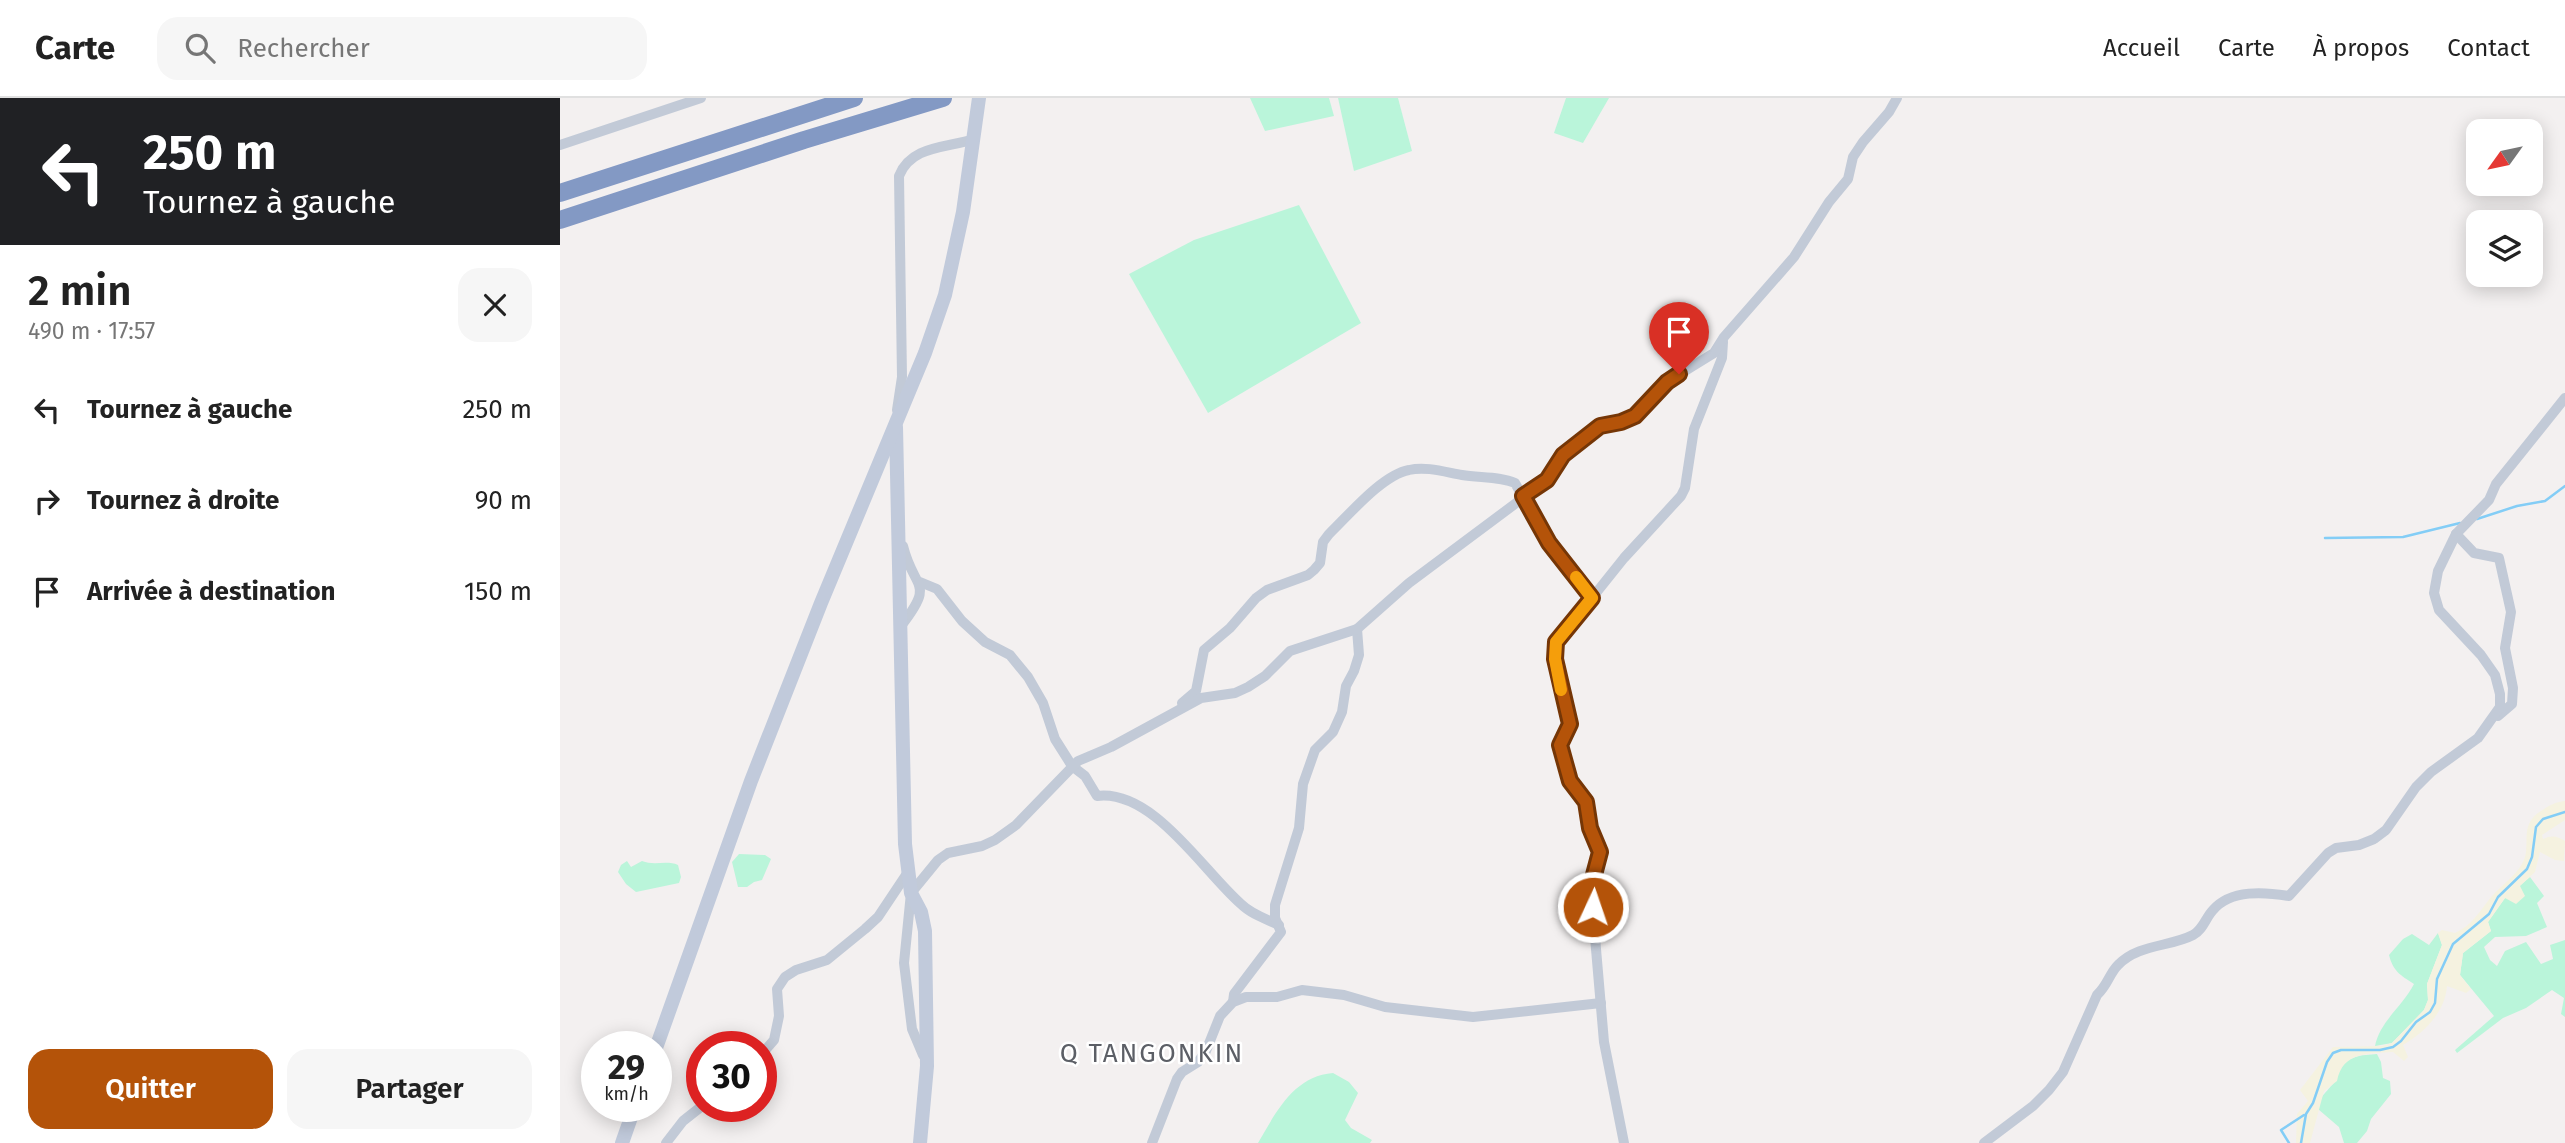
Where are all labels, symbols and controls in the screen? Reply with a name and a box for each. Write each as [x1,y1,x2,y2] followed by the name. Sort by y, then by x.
[157,17,647,80] search box
[35,28,115,68] text: Carte
[181,29,219,67] icon: search
[237,33,370,64] text: Rechercher
[2103,34,2180,62] text: Accueil
[2218,34,2275,62] text: Carte
[2313,34,2409,62] text: À propos
[2447,34,2530,62] text: Contact
[2466,119,2543,196] north arrow
[2466,119,2543,287] map controls
[143,123,276,182] text: 250 m
[28,126,119,217] icon: left
[143,183,395,221] text: Tournez à gauche
[2466,210,2543,287] button: layers
[28,266,132,316] text: 2 min
[458,268,532,342] button: close
[1649,302,1709,374] pin
[1660,313,1698,351] icon: arrive
[28,317,155,345] text: 490 m · 17:57
[28,391,66,429] icon: left
[87,394,292,425] text: Tournez à gauche
[462,394,532,425] text: 250 m
[28,482,66,520] icon: right
[87,485,279,516] text: Tournez à droite
[475,485,532,516] text: 90 m
[28,573,66,611] icon: arrive
[87,576,336,607] text: Arrivée à destination
[464,576,532,607] text: 150 m
[1556,870,1630,944] position arrow
[686,1031,777,1122] speed limit sign: 30
[1060,1038,1244,1069] district label: Q TANGONKIN
[608,1046,645,1088] text: 29
[28,1049,273,1129] button: Quitter
[287,1049,532,1129] button: Partager
[604,1083,649,1105] text: km/h

